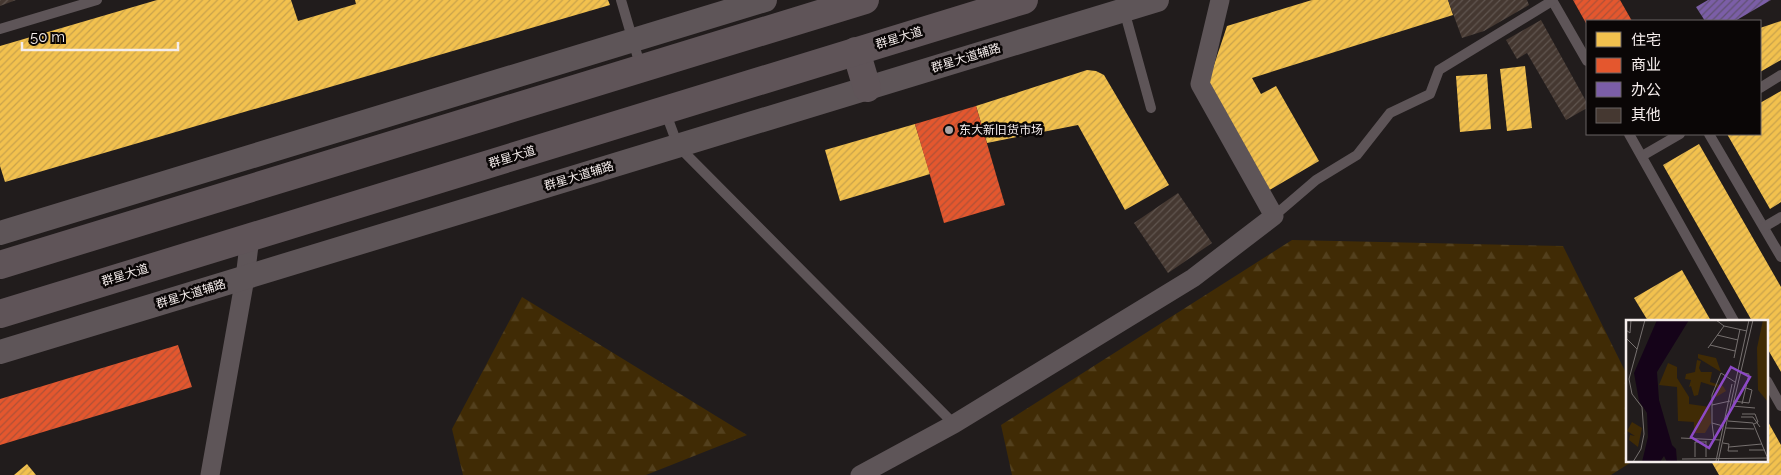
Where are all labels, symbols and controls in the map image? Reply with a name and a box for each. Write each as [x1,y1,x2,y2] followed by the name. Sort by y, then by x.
[22,20,179,52] scale bar
[1586,20,1761,135] legend
[874,24,924,52] street label: 群星大道
[30,28,65,46] text: 50 m
[1631,31,1661,49] text: 住宅
[930,41,1002,75] street label: 群星大道辅路
[1631,56,1661,74] text: 商业
[1631,81,1661,99] text: 办公
[1631,106,1661,124] text: 其他
[959,123,1043,137] place label: 东大新旧货市场
[943,124,955,136] marker: 东大新旧货市场
[487,143,537,171] street label: 群星大道
[543,159,615,193] street label: 群星大道辅路
[100,261,150,289] street label: 群星大道
[155,277,227,311] street label: 群星大道辅路
[1626,320,1768,462] inset map

